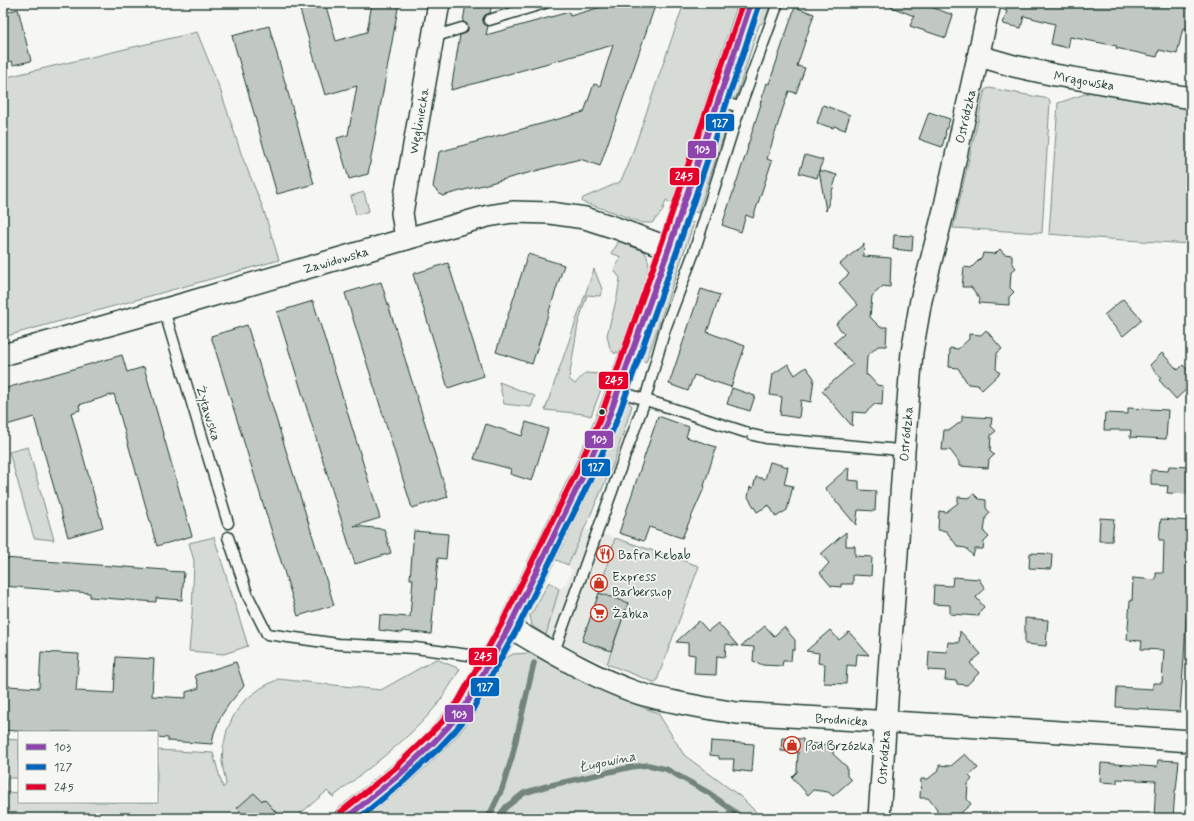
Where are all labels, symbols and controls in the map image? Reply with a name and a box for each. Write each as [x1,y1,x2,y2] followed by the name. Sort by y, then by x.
[1052,68,1115,95] street label: Mrągowska
[406,86,434,156] street label: Węgliniecka
[952,87,981,145] street label: Ostródzka
[705,113,735,132] line badge: 127
[712,117,729,131] text: 127
[687,140,717,159] line badge: 103
[694,143,710,157] text: 103
[669,167,700,186] line badge: 245
[675,170,693,184] text: 245
[301,243,371,279] street label: Zawidowska
[598,371,629,390] line badge: 245
[605,374,623,388] text: 245
[191,384,224,443] street label: Żytawska
[896,406,918,462] street label: Ostródzka
[597,407,607,417] unlabelled marker
[584,430,614,449] line badge: 103
[591,433,607,447] text: 103
[581,458,611,477] line badge: 127
[588,461,605,475] text: 127
[595,544,615,564] restaurant icon: Bafra Kebab
[618,547,691,564] place label: Bafra Kebab
[612,569,672,601] place label: Express Barbershop
[589,573,609,593] shop icon: Express Barbershop
[589,603,609,623] supermarket icon: Żabka
[612,606,649,623] place label: Żabka
[468,647,498,666] line badge: 245
[474,650,492,664] text: 245
[470,677,500,697] line badge: 127
[477,681,494,695] text: 127
[444,704,474,723] line badge: 103
[451,708,467,722] text: 103
[815,711,868,731] street label: Brodnicka
[874,729,895,785] street label: Ostródzka
[18,731,158,803] legend
[782,735,802,755] shop icon: Pod Brzózką
[805,738,874,755] place label: Pod Brzózką
[54,740,71,756] text: 103
[577,747,638,778] water label: Ługowina
[54,760,73,776] text: 127
[54,780,74,796] text: 245

